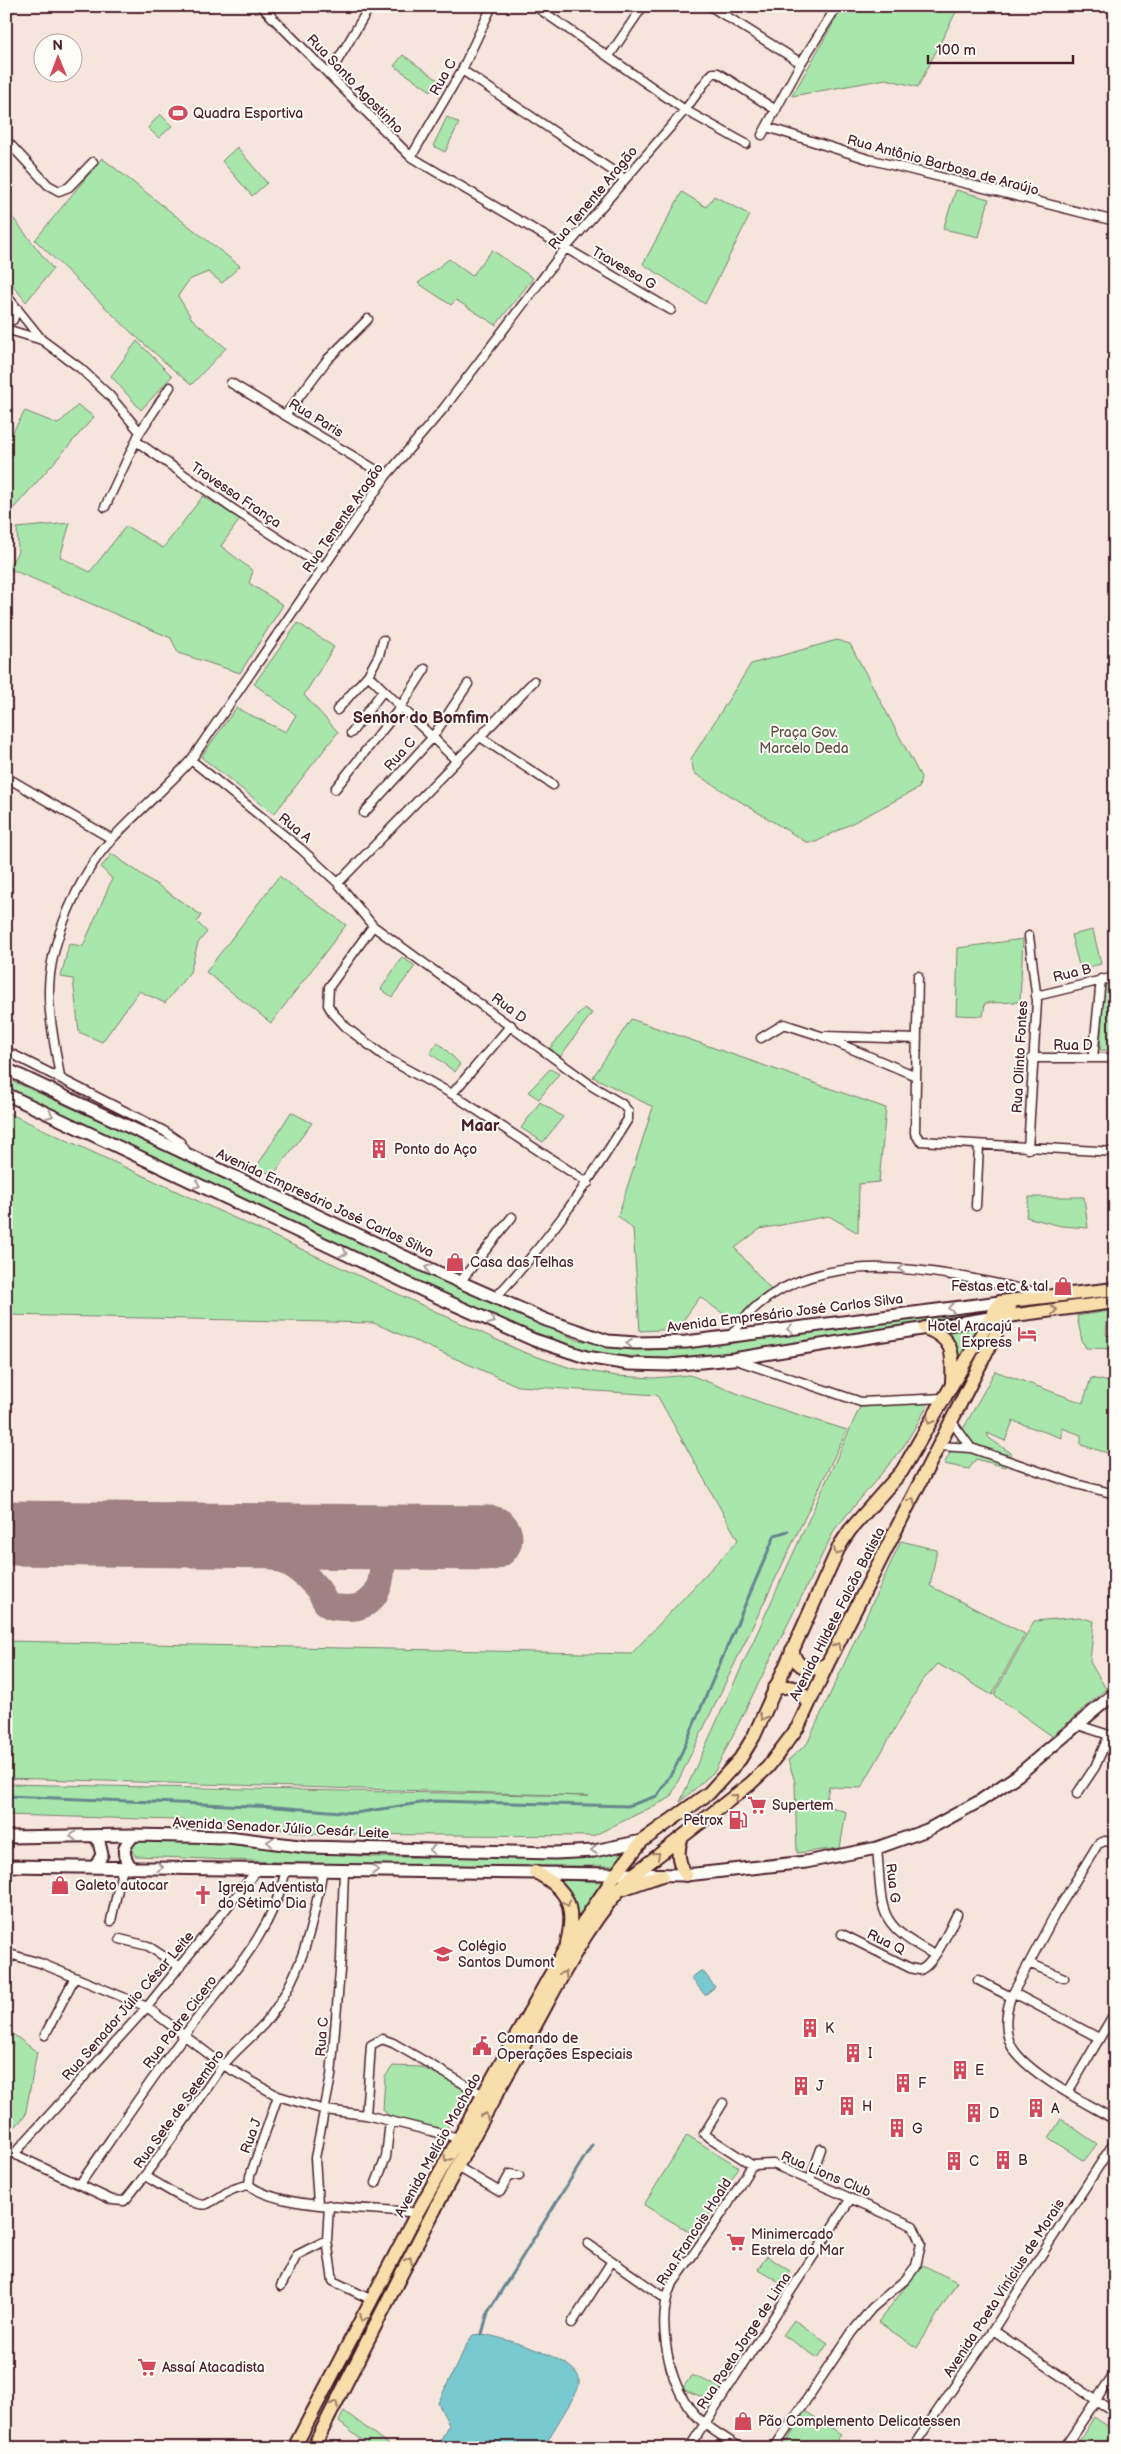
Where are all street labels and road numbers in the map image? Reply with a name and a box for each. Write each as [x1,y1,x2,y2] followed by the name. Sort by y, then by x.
[303,31,407,137] street label: Rua Santo Agostinho
[426,56,460,98] street label: Rua C
[845,131,1041,199] street label: Rua Antônio Barbosa de Araújo
[545,143,641,253] street label: Rua Tenente Aragão
[589,243,660,293] street label: Travessa G
[286,395,347,441] street label: Rua Paris
[188,459,284,531] street label: Travessa França
[299,460,387,576] street label: Rua Tenente Aragão
[380,734,420,774] street label: Rua C
[275,809,315,847] street label: Rua A
[1051,960,1093,986] street label: Rua B
[488,989,530,1027] street label: Rua D
[1009,1000,1031,1114] street label: Rua Olinto Fontes
[1053,1037,1093,1054] street label: Rua D
[214,1145,436,1261] street label: Avenida Empresário José Carlos Silva
[666,1290,904,1336] street label: Avenida Empresário José Carlos Silva
[786,1524,888,1704] street label: Avenida Hildete Falcão Batista
[172,1814,390,1842] street label: Avenida Senador Júlio Cesár Leite
[882,1862,904,1904] street label: Rua G
[864,1926,908,1959] street label: Rua Q
[58,1928,198,2084] street label: Rua Senador Júlio César Leite
[139,1972,221,2072] street label: Rua Padre Cicero
[312,2017,332,2057] street label: Rua C
[130,2046,228,2172] street label: Rua Sete de Setembro
[391,2070,485,2220] street label: Avenida Melício Machado
[237,2116,265,2156] street label: Rua J
[778,2147,874,2201] street label: Rua Lions Club
[653,2175,735,2289] street label: Rua Francois Hoald
[940,2196,1068,2380] street label: Avenida Poeta Vinícius de Morais
[693,2269,795,2413] street label: Rua Poeta Jorge de Lima

